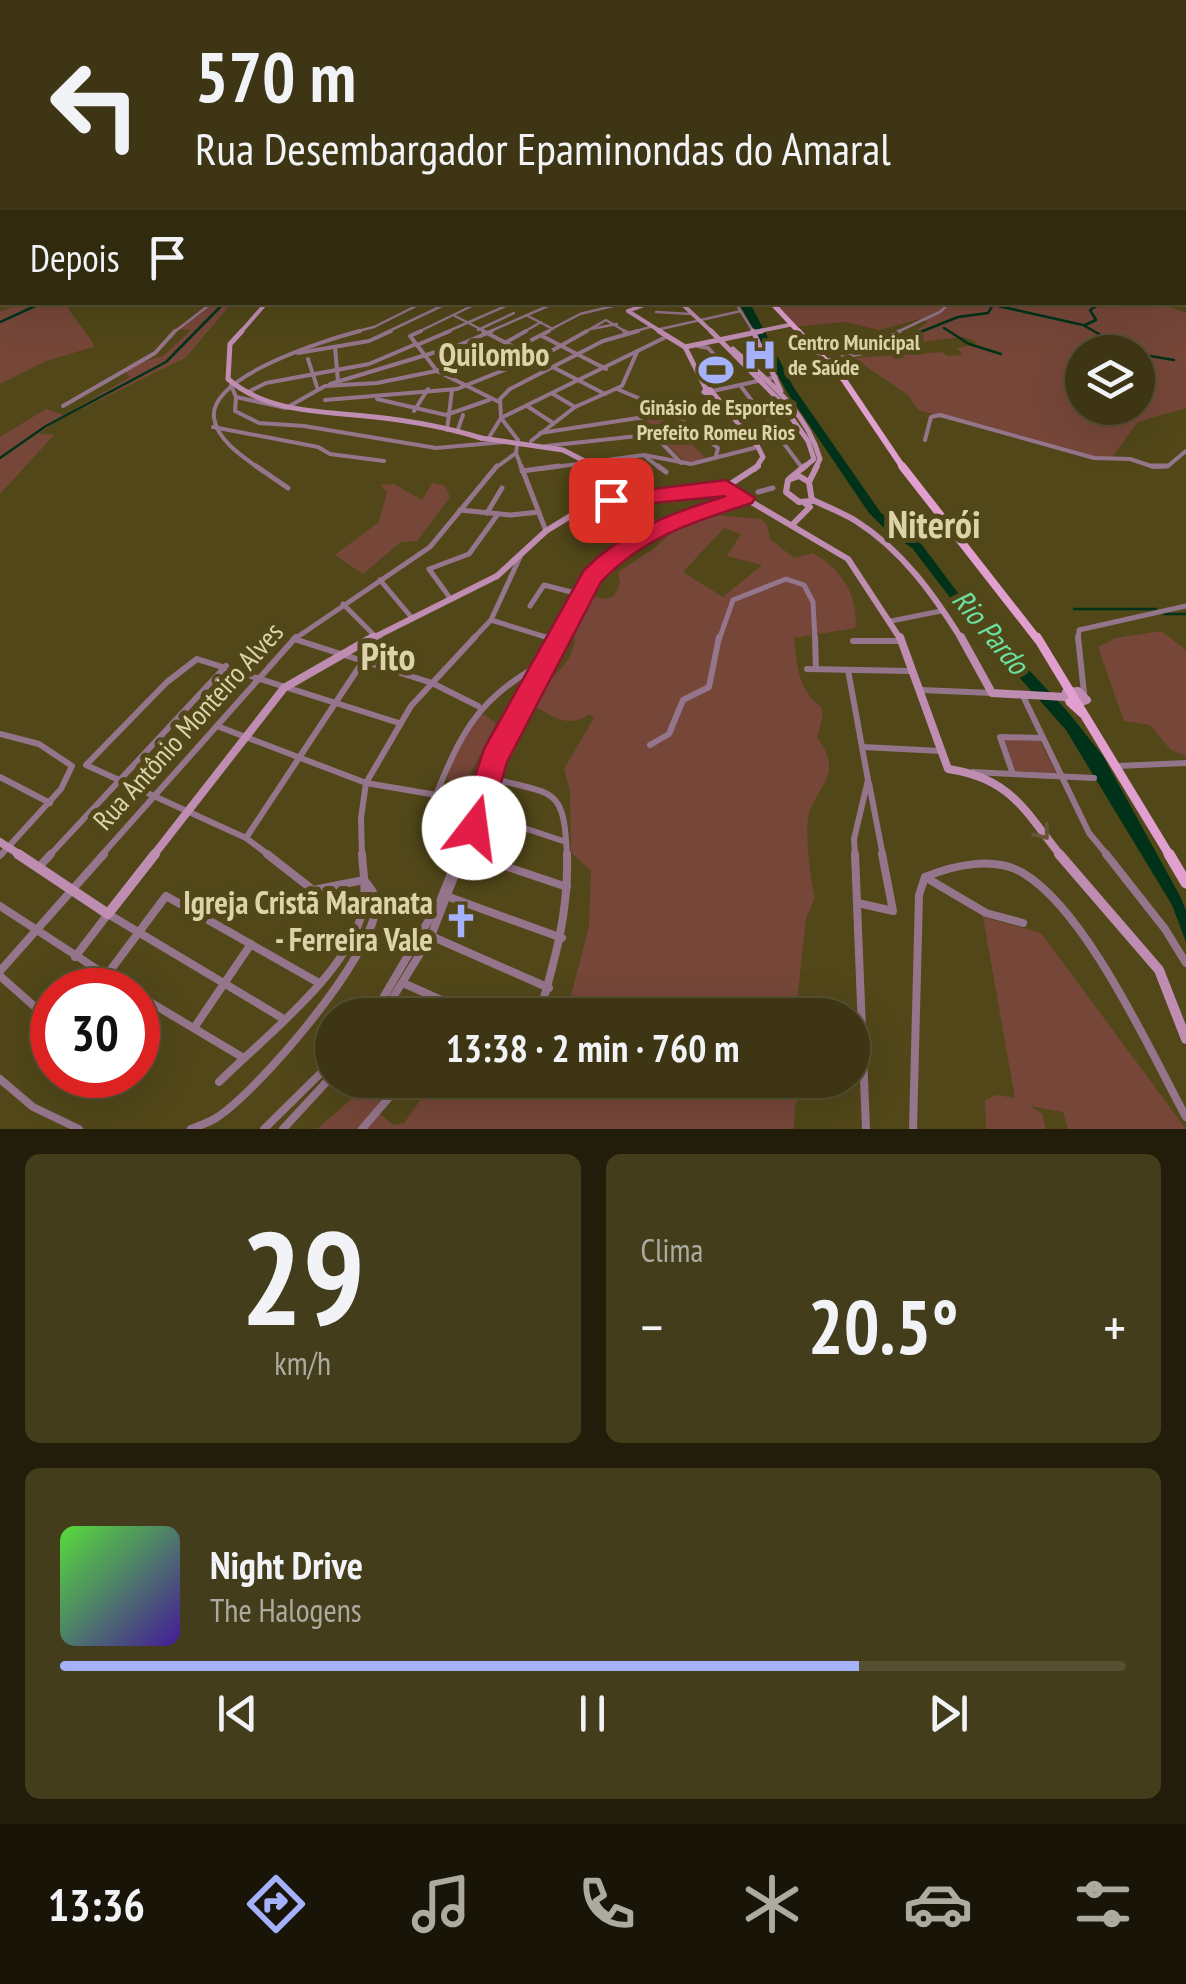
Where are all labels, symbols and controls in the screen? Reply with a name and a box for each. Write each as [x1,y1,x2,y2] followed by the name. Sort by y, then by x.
[195,31,356,121] text: 570 m
[30,40,160,170] icon: left
[195,119,891,177] text: Rua Desembargador Epaminondas do Amaral
[140,230,195,285] icon: arrive
[30,233,120,282] text: Depois
[788,328,921,381] place label: Centro Municipal de Saúde
[439,333,549,375] district label: Quilombo
[1065,335,1155,425] map controls
[1065,335,1155,425] button: layers
[741,336,779,374] hospital icon: Centro Municipal de Saúde
[697,351,735,389] sports icon: Ginásio de Esportes Prefeito Romeu Rios
[637,393,796,446] place label: Ginásio de Esportes Prefeito Romeu Rios
[569,458,654,543] pin
[584,473,639,528] icon: arrive
[888,499,981,548] district label: Niterói
[944,581,1039,683] water label: Rio Pardo
[84,614,291,837] street label: Rua Antônio Monteiro Alves
[361,631,415,680] district label: Pito
[422,776,526,880] position arrow
[1031,821,1049,839] one-way arrow
[183,881,433,960] place label: Igreja Cristã Maranata - Ferreira Vale
[442,902,480,940] church icon: Igreja Cristã Maranata - Ferreira Vale
[30,968,160,1098] speed limit sign: 30
[446,1023,739,1072] text: 13:38 · 2 min · 760 m
[241,1193,365,1361] text: 29
[641,1229,703,1271] text: Clima
[808,1278,959,1375] text: 20.5°
[641,1291,663,1362] text: −
[1103,1291,1126,1362] text: +
[274,1342,331,1384] text: km/h
[210,1540,363,1589] text: Night Drive
[210,1589,362,1631] text: The Halogens
[210,1686,265,1741] icon: previous
[565,1686,620,1741] icon: pause
[921,1686,976,1741] icon: next
[241,1869,311,1939] icon: directions
[406,1869,476,1939] icon: music
[572,1869,642,1939] icon: phone
[737,1869,807,1939] icon: climate
[903,1869,973,1939] icon: car
[1068,1869,1138,1939] icon: filters
[48,1875,145,1933] text: 13:36

